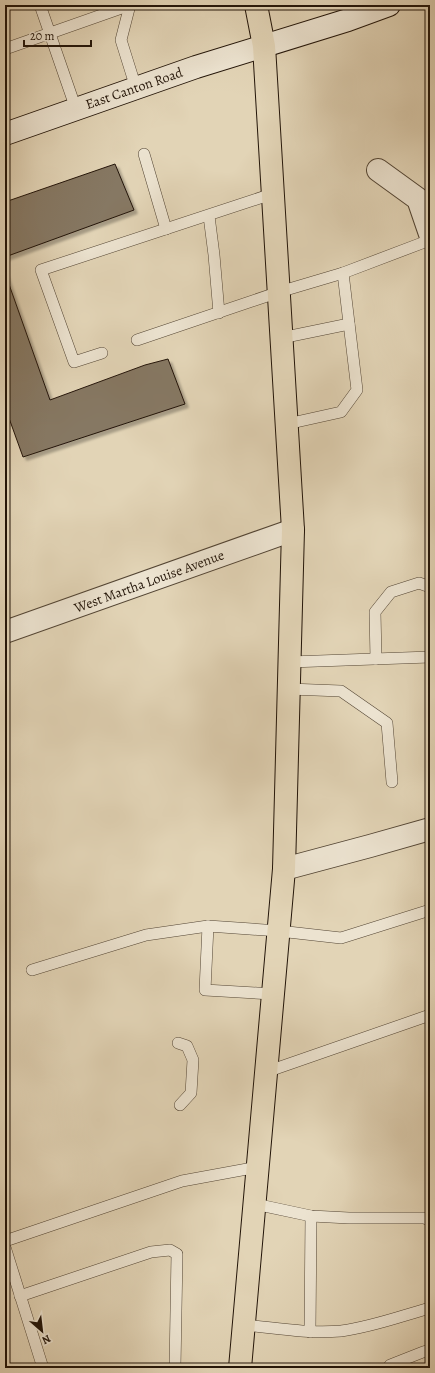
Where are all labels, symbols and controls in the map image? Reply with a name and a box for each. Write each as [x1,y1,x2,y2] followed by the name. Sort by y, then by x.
[24,22,91,48] scale bar
[30,28,54,44] text: 20 m
[83,63,186,114] street label: East Canton Road
[71,545,227,618] street label: West Martha Louise Avenue
[22,1311,62,1351] north arrow
[39,1331,54,1348] text: N

